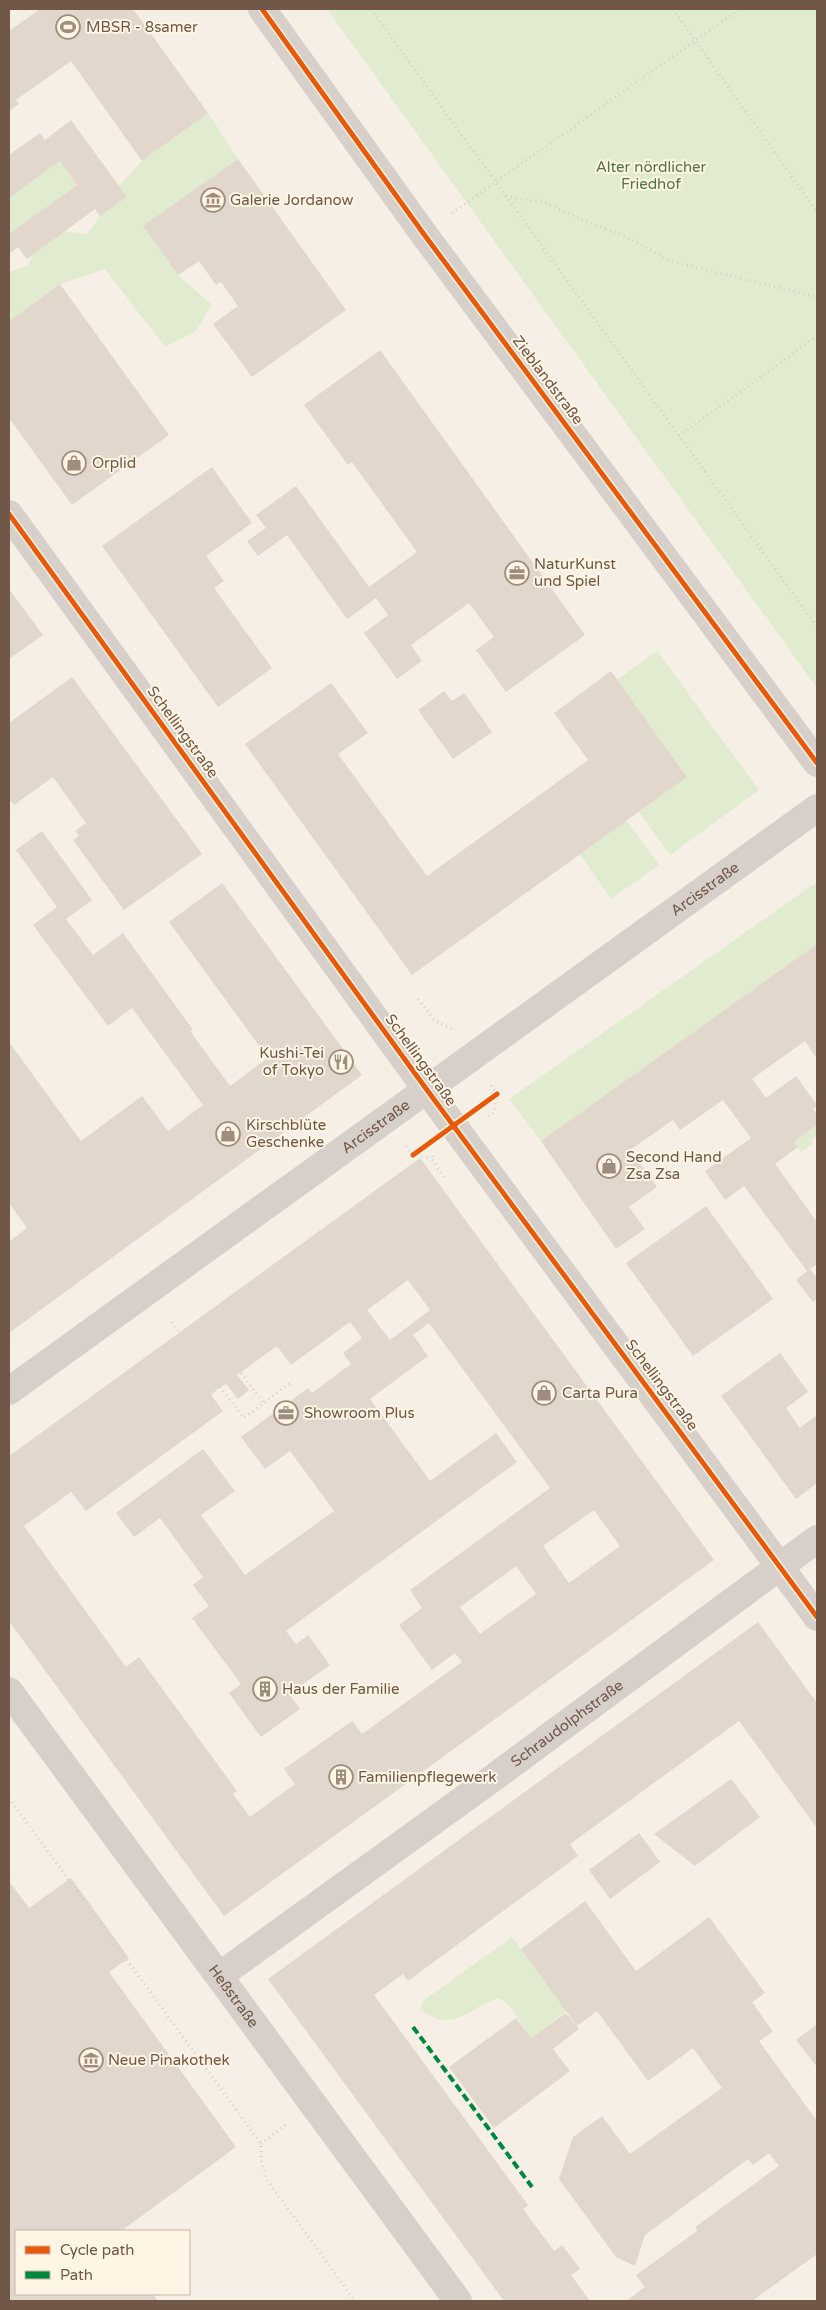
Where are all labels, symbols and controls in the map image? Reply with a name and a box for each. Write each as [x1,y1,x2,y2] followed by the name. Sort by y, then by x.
[55,14,81,40] sports icon: MBSR - 8samer
[86,18,198,36] place label: MBSR - 8samer
[596,158,707,193] park label: Alter nördlicher Friedhof
[200,187,226,213] museum icon: Galerie Jordanow
[230,191,354,209] place label: Galerie Jordanow
[509,332,587,428] street label: Zieblandstraße
[61,450,87,476] shop icon: Orplid
[92,454,136,472] place label: Orplid
[534,555,616,590] place label: NaturKunst und Spiel
[504,560,530,586] office icon: NaturKunst und Spiel
[144,682,222,782] street label: Schellingstraße
[667,858,743,920] street label: Arcisstraße
[382,1010,460,1110] street label: Schellingstraße
[259,1044,324,1079] place label: Kushi-Tei of Tokyo
[328,1049,354,1075] restaurant icon: Kushi-Tei of Tokyo
[338,1096,413,1157] street label: Arcisstraße
[246,1116,326,1151] place label: Kirschblüte Geschenke
[215,1121,241,1147] shop icon: Kirschblüte Geschenke
[626,1148,722,1183] place label: Second Hand Zsa Zsa
[596,1153,622,1179] shop icon: Second Hand Zsa Zsa
[622,1336,702,1434] street label: Schellingstraße
[531,1380,557,1406] shop icon: Carta Pura
[562,1384,638,1402] place label: Carta Pura
[273,1400,299,1426] office icon: Showroom Plus
[304,1404,415,1422] place label: Showroom Plus
[252,1676,278,1702] building icon: Haus der Familie
[507,1676,627,1771] street label: Schraudolphstraße
[282,1680,399,1698] place label: Haus der Familie
[328,1764,354,1790] building icon: Familienpflegewerk
[358,1768,497,1786] place label: Familienpflegewerk
[205,1961,263,2031] street label: Heßstraße
[78,2047,104,2073] museum icon: Neue Pinakothek
[108,2051,230,2069] place label: Neue Pinakothek
[15,2230,190,2295] legend
[60,2241,134,2259] text: Cycle path
[60,2266,93,2284] text: Path

